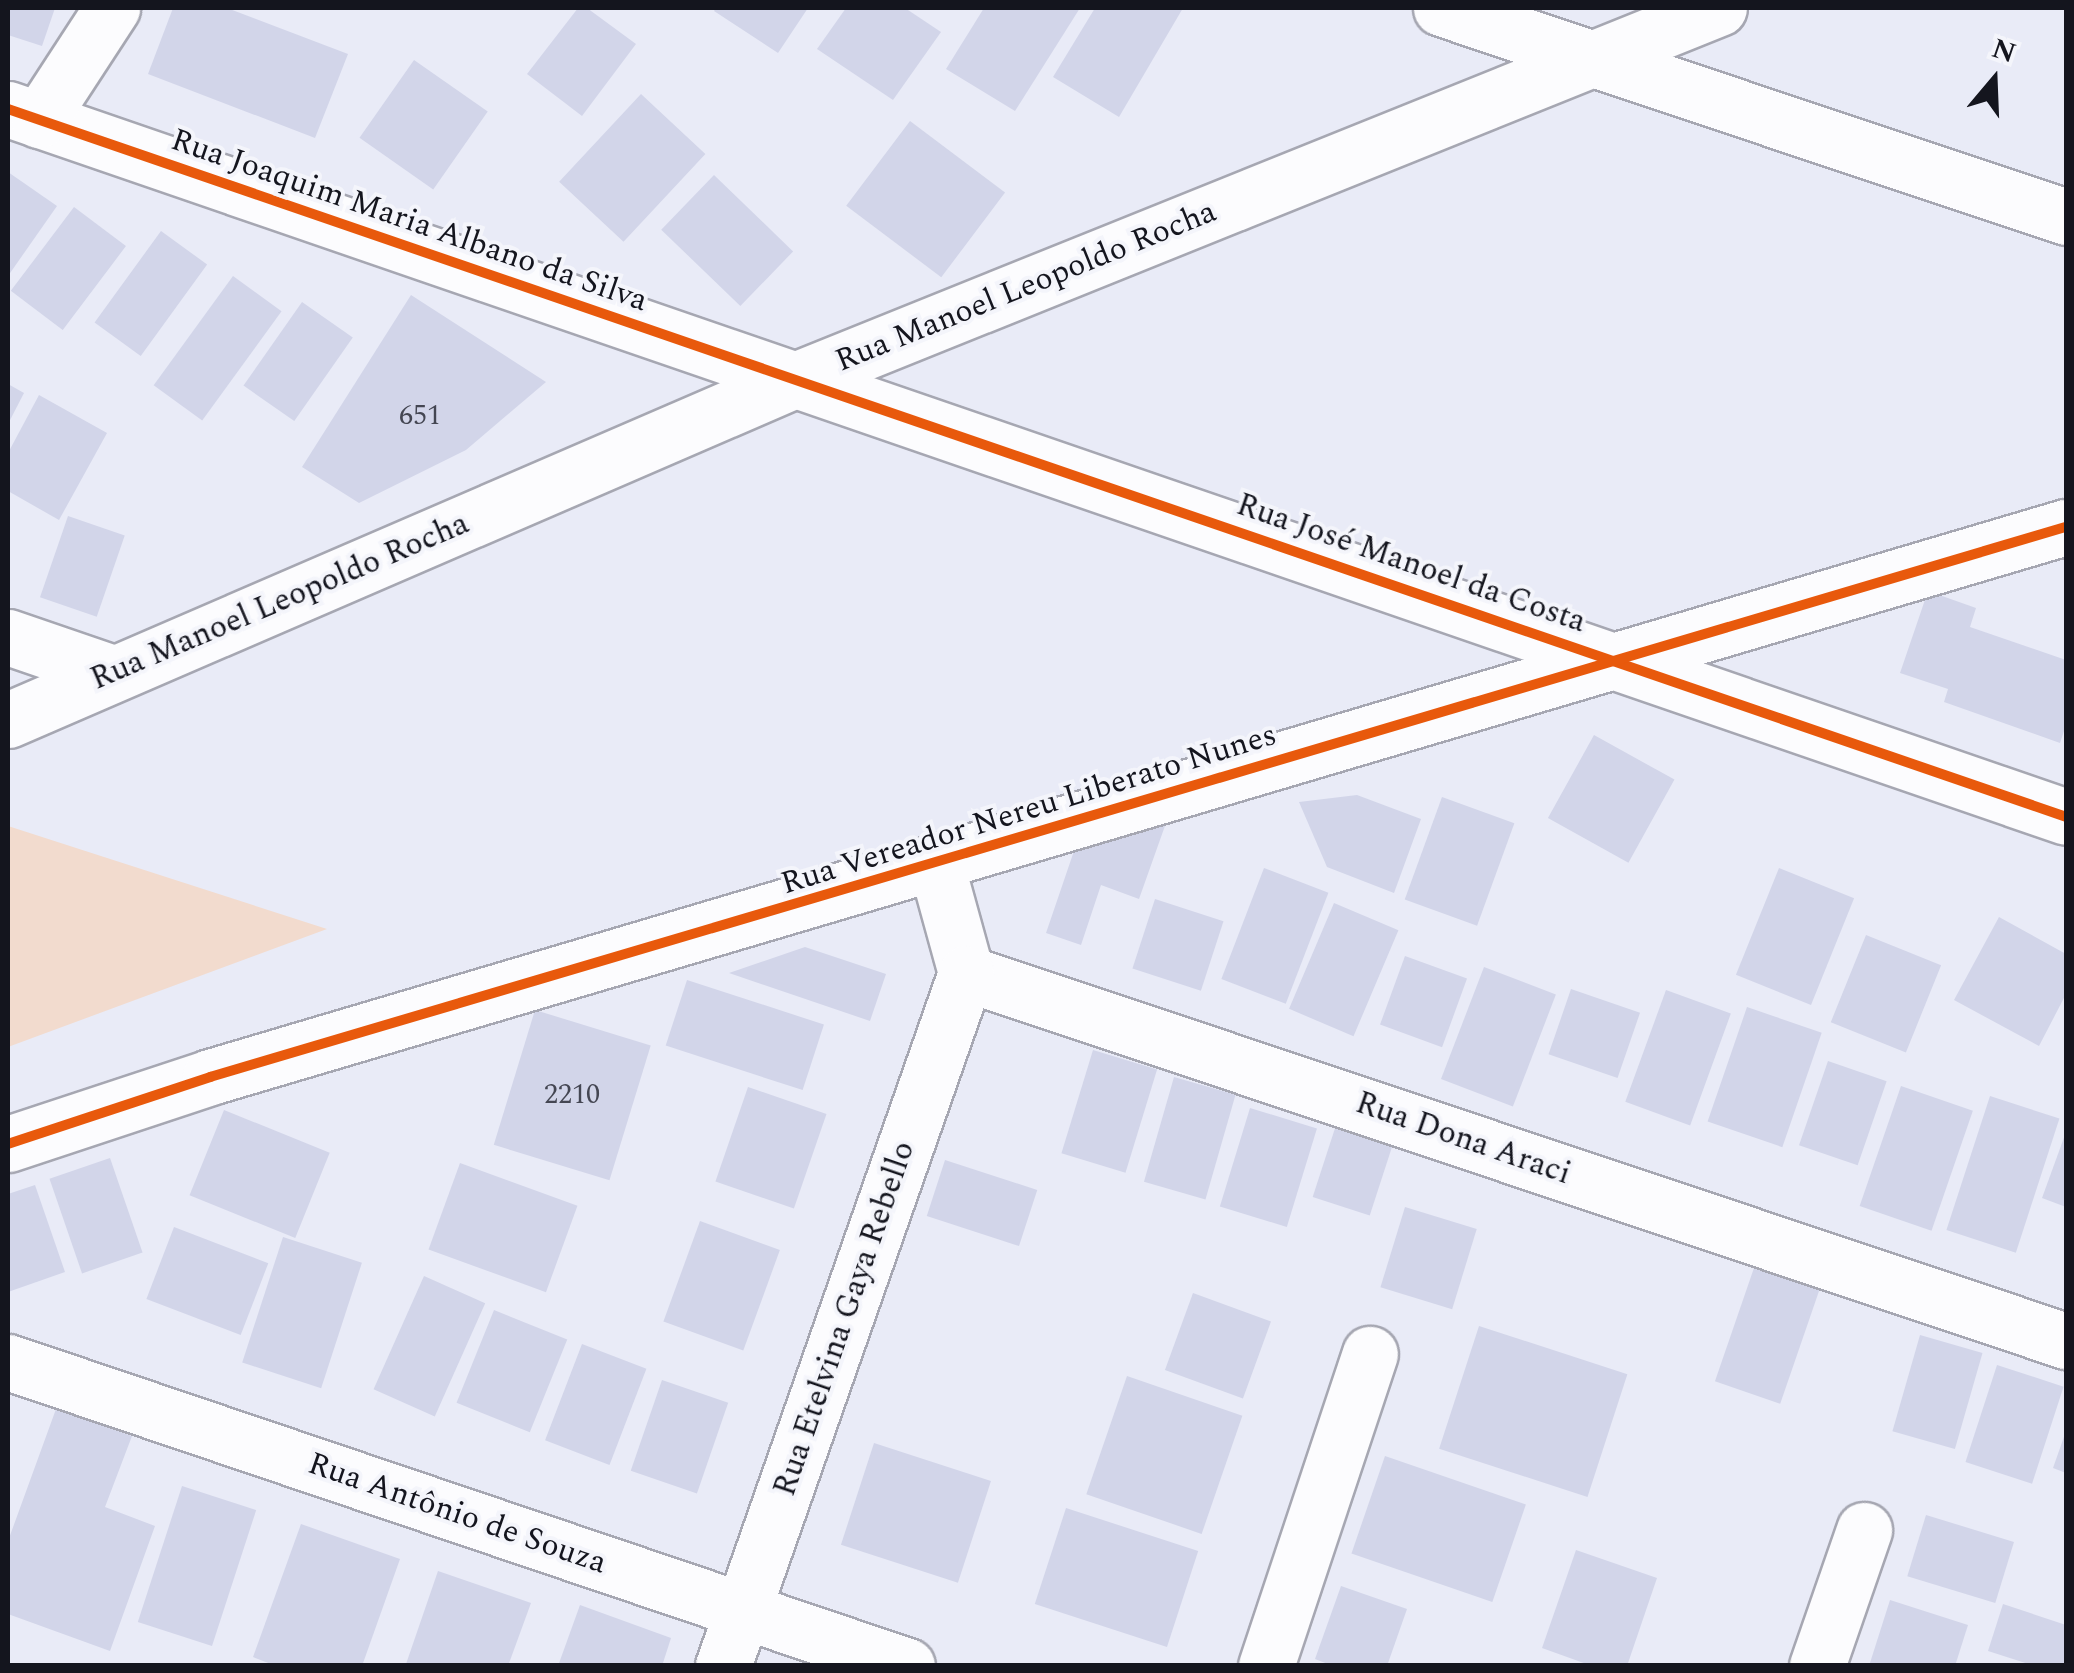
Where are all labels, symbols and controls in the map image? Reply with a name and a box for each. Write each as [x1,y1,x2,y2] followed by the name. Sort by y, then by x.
[1986,27,2022,75] text: N
[1944,30,2044,130] north arrow
[166,121,652,321] street label: Rua Joaquim Maria Albano da Silva
[830,193,1222,381] street label: Rua Manoel Leopoldo Rocha
[399,399,441,433] house number: 651
[1231,486,1591,642] street label: Rua José Manoel da Costa
[85,505,475,699] street label: Rua Manoel Leopoldo Rocha
[777,716,1281,904] street label: Rua Vereador Nereu Liberato Nunes
[544,1078,600,1112] house number: 2210
[1350,1084,1576,1194] street label: Rua Dona Araci
[766,1137,924,1501] street label: Rua Etelvina Gaya Rebello
[303,1445,611,1583] street label: Rua Antônio de Souza

